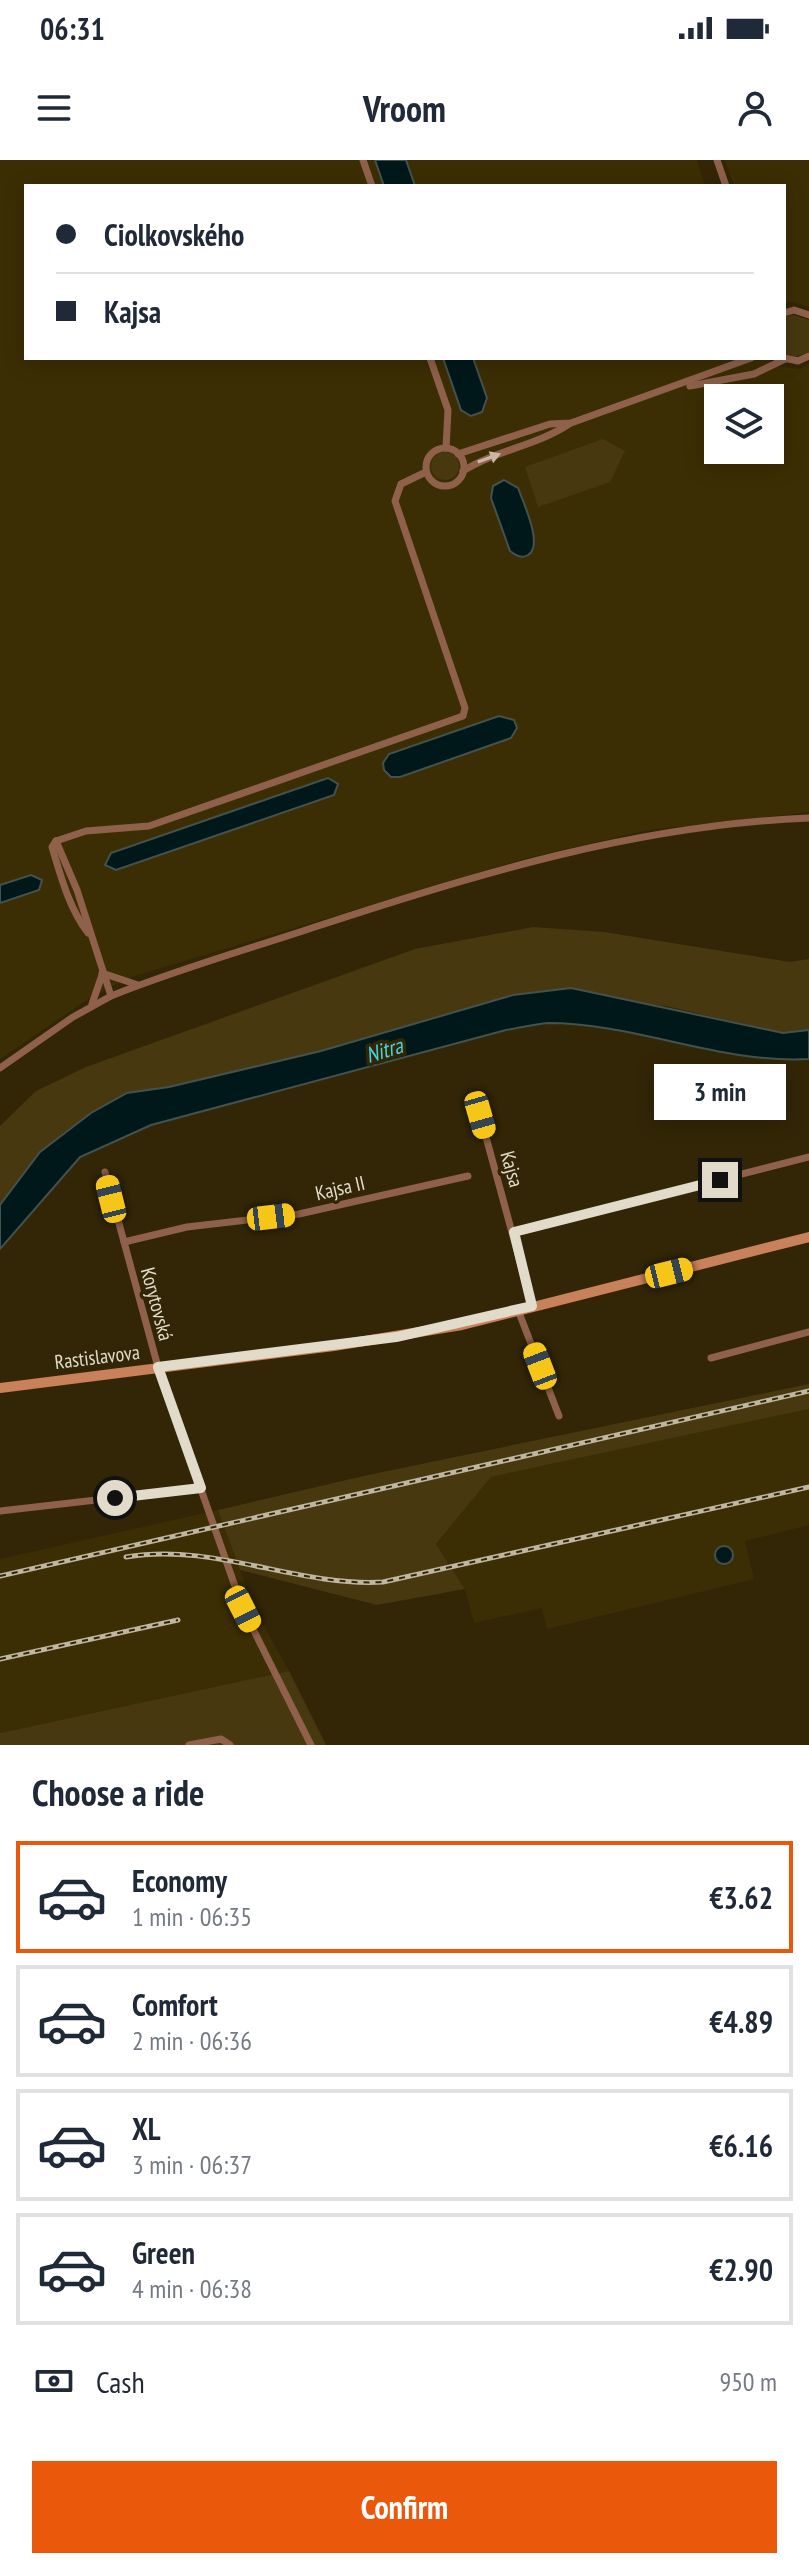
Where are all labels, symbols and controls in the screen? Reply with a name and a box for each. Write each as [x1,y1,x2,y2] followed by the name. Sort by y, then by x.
[40,9,105,48] text: 06:31
[363,85,446,132] text: Vroom
[32,86,76,130] icon: menu
[733,86,777,130] icon: person
[104,215,244,254] text: Ciolkovského
[104,292,161,331] text: Kajsa
[704,384,784,464] map controls
[704,384,784,464] button: layers
[477,451,501,464] one-way arrow
[362,1031,407,1069] water label: Nitra
[654,1064,786,1120] callout: 3 min
[694,1075,746,1108] text: 3 min
[462,1089,498,1141] car
[494,1148,530,1190] street label: Kajsa
[702,1162,738,1198] route end
[313,1170,367,1206] street label: Kajsa II
[94,1173,128,1225] car
[246,1202,296,1232] car
[643,1256,695,1290] car
[135,1265,179,1343] street label: Korytovská
[53,1339,141,1375] street label: Rastislavova
[520,1339,560,1393] car
[97,1480,133,1516] route start
[221,1582,265,1636] car
[32,1769,204,1816] text: Choose a ride
[36,1861,108,1933] icon: car
[132,1861,227,1900] text: Economy
[709,1878,773,1917] text: €3.62
[132,1900,252,1933] text: 1 min · 06:35
[36,1985,108,2057] icon: car
[132,1985,218,2024] text: Comfort
[709,2002,773,2041] text: €4.89
[132,2024,252,2057] text: 2 min · 06:36
[36,2109,108,2181] icon: car
[132,2109,161,2148] text: XL
[709,2126,773,2165] text: €6.16
[132,2148,252,2181] text: 3 min · 06:37
[36,2233,108,2305] icon: car
[132,2233,195,2272] text: Green
[709,2250,773,2289] text: €2.90
[132,2272,252,2305] text: 4 min · 06:38
[32,2359,76,2403] icon: cash
[96,2362,145,2401] text: Cash
[719,2365,777,2398] text: 950 m
[32,2461,777,2553] button: Confirm

